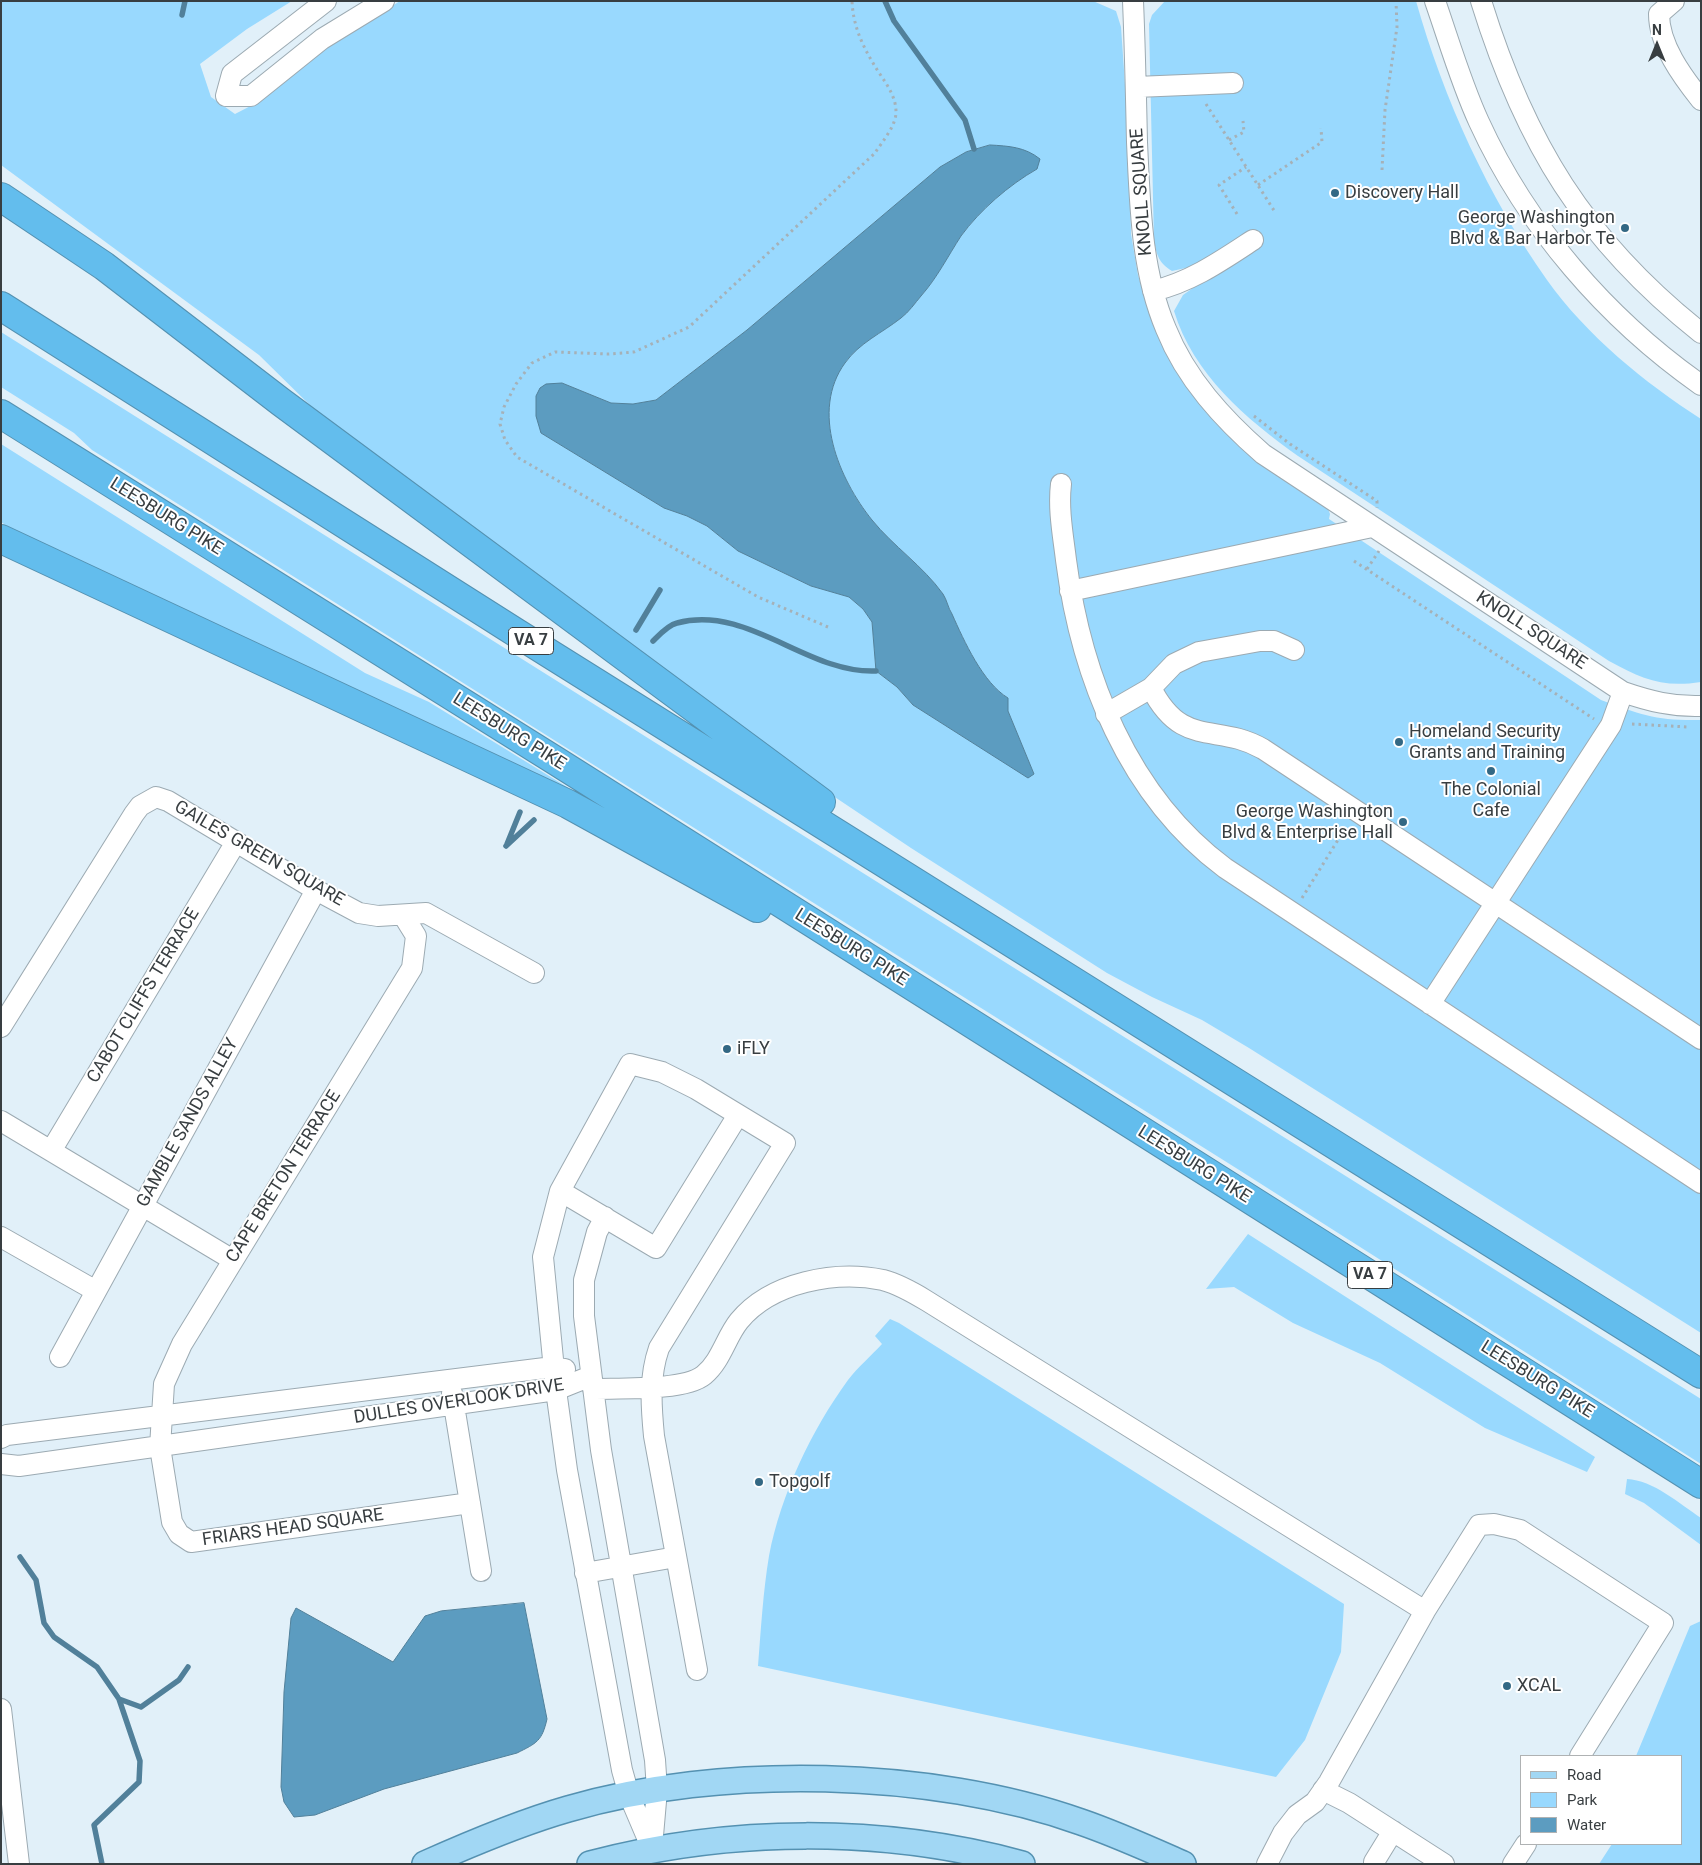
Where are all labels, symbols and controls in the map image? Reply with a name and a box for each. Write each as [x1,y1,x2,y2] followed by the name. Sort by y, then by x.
[1632,20,1682,70] north arrow
[1652,22,1662,38] text: N
[1127,127,1157,257] street label: KNOLL SQUARE
[1345,182,1459,204] place label: Discovery Hall
[1329,187,1341,199] marker: Discovery Hall
[1450,207,1615,250] place label: George Washington Blvd & Bar Harbor Te
[1619,222,1631,234] marker: George Washington Blvd & Bar Harbor Te
[105,474,227,560] street label: LEESBURG PIKE
[1471,587,1591,675] street label: KNOLL SQUARE
[508,627,554,654] road number: VA 7
[448,689,570,775] street label: LEESBURG PIKE
[1409,721,1565,764] place label: Homeland Security Grants and Training
[1393,736,1405,748] marker: Homeland Security Grants and Training
[1485,765,1497,777] marker: The Colonial Cafe
[1441,779,1541,822] place label: The Colonial Cafe
[170,796,348,912] street label: GAILES GREEN SQUARE
[1222,801,1393,844] place label: George Washington Blvd & Enterprise Hall
[1397,816,1409,828] marker: George Washington Blvd & Enterprise Hall
[83,905,205,1087] street label: CABOT CLIFFS TERRACE
[790,905,912,991] street label: LEESBURG PIKE
[133,1035,243,1211] street label: GAMBLE SANDS ALLEY
[737,1038,770,1060] place label: iFLY
[721,1043,733,1055] marker: iFLY
[222,1087,346,1267] street label: CAPE BRETON TERRACE
[1133,1122,1255,1208] street label: LEESBURG PIKE
[1348,1262,1392,1288] road number: VA 7
[1476,1337,1598,1423] street label: LEESBURG PIKE
[352,1375,566,1429] street label: DULLES OVERLOOK DRIVE
[769,1471,830,1493] place label: Topgolf
[753,1476,765,1488] marker: Topgolf
[201,1505,385,1551] street label: FRIARS HEAD SQUARE
[1517,1675,1561,1697] place label: XCAL
[1501,1680,1513,1692] marker: XCAL
[1520,1755,1682,1845] legend
[1567,1766,1601,1784] text: Road
[1567,1791,1597,1809] text: Park
[1567,1816,1606,1834] text: Water

